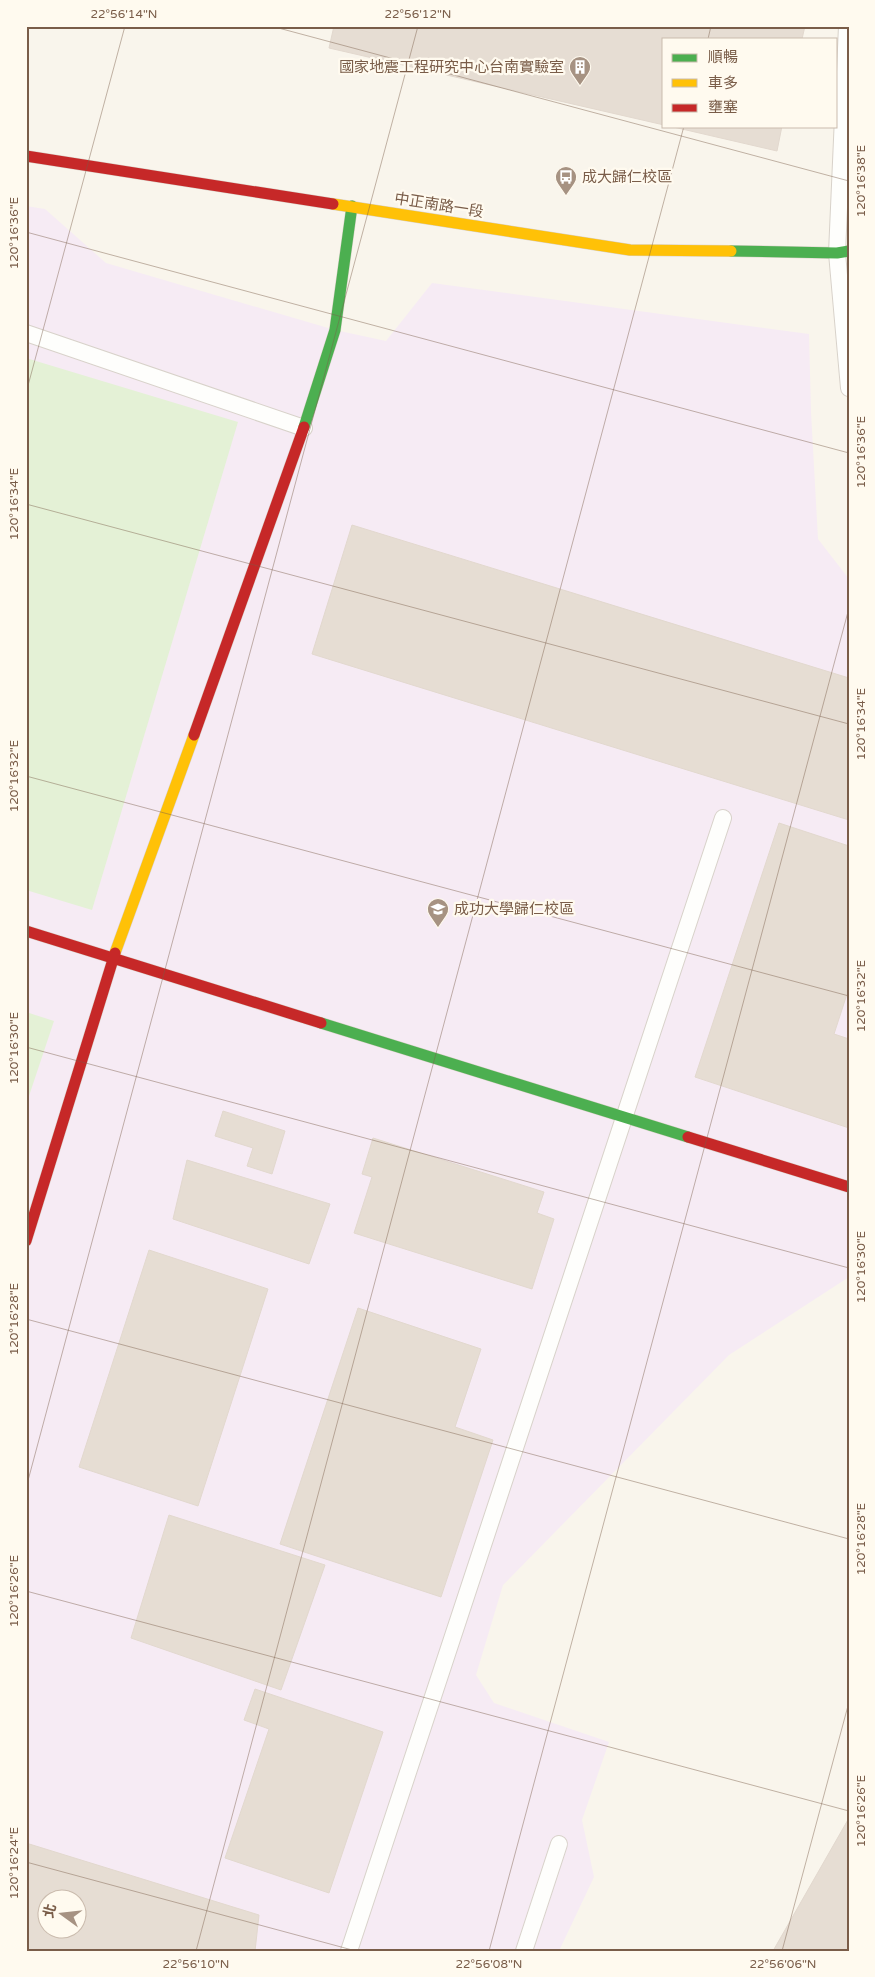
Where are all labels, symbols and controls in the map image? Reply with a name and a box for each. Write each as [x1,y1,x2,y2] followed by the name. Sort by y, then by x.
[91,7,158,21] text: 22°56'14"N
[385,7,452,21] text: 22°56'12"N
[662,38,838,128] legend
[708,48,738,66] text: 順暢
[568,55,592,86] building icon: 國家地震工程研究中心台南實驗室
[339,58,564,76] place label: 國家地震工程研究中心台南實驗室
[708,74,738,92] text: 車多
[708,98,738,116] text: 壅塞
[854,144,868,217] text: 120°16'38"E
[554,165,578,196] bus stop icon: 成大歸仁校區
[582,168,672,186] place label: 成大歸仁校區
[393,189,485,221] street label: 中正南路一段
[7,196,21,269] text: 120°16'36"E
[854,415,868,488] text: 120°16'36"E
[7,467,21,540] text: 120°16'34"E
[854,687,868,760] text: 120°16'34"E
[7,739,21,812] text: 120°16'32"E
[426,897,450,928] school or university icon: 成功大學歸仁校區
[454,900,574,918] place label: 成功大學歸仁校區
[854,959,868,1032] text: 120°16'32"E
[7,1011,21,1084] text: 120°16'30"E
[854,1230,868,1303] text: 120°16'30"E
[7,1282,21,1355] text: 120°16'28"E
[854,1502,868,1575] text: 120°16'28"E
[7,1554,21,1627] text: 120°16'26"E
[854,1774,868,1847] text: 120°16'26"E
[7,1826,21,1899] text: 120°16'24"E
[38,1890,88,1940] north arrow
[40,1902,60,1920] text: 北
[163,1957,230,1971] text: 22°56'10"N
[456,1957,523,1971] text: 22°56'08"N
[750,1957,817,1971] text: 22°56'06"N

